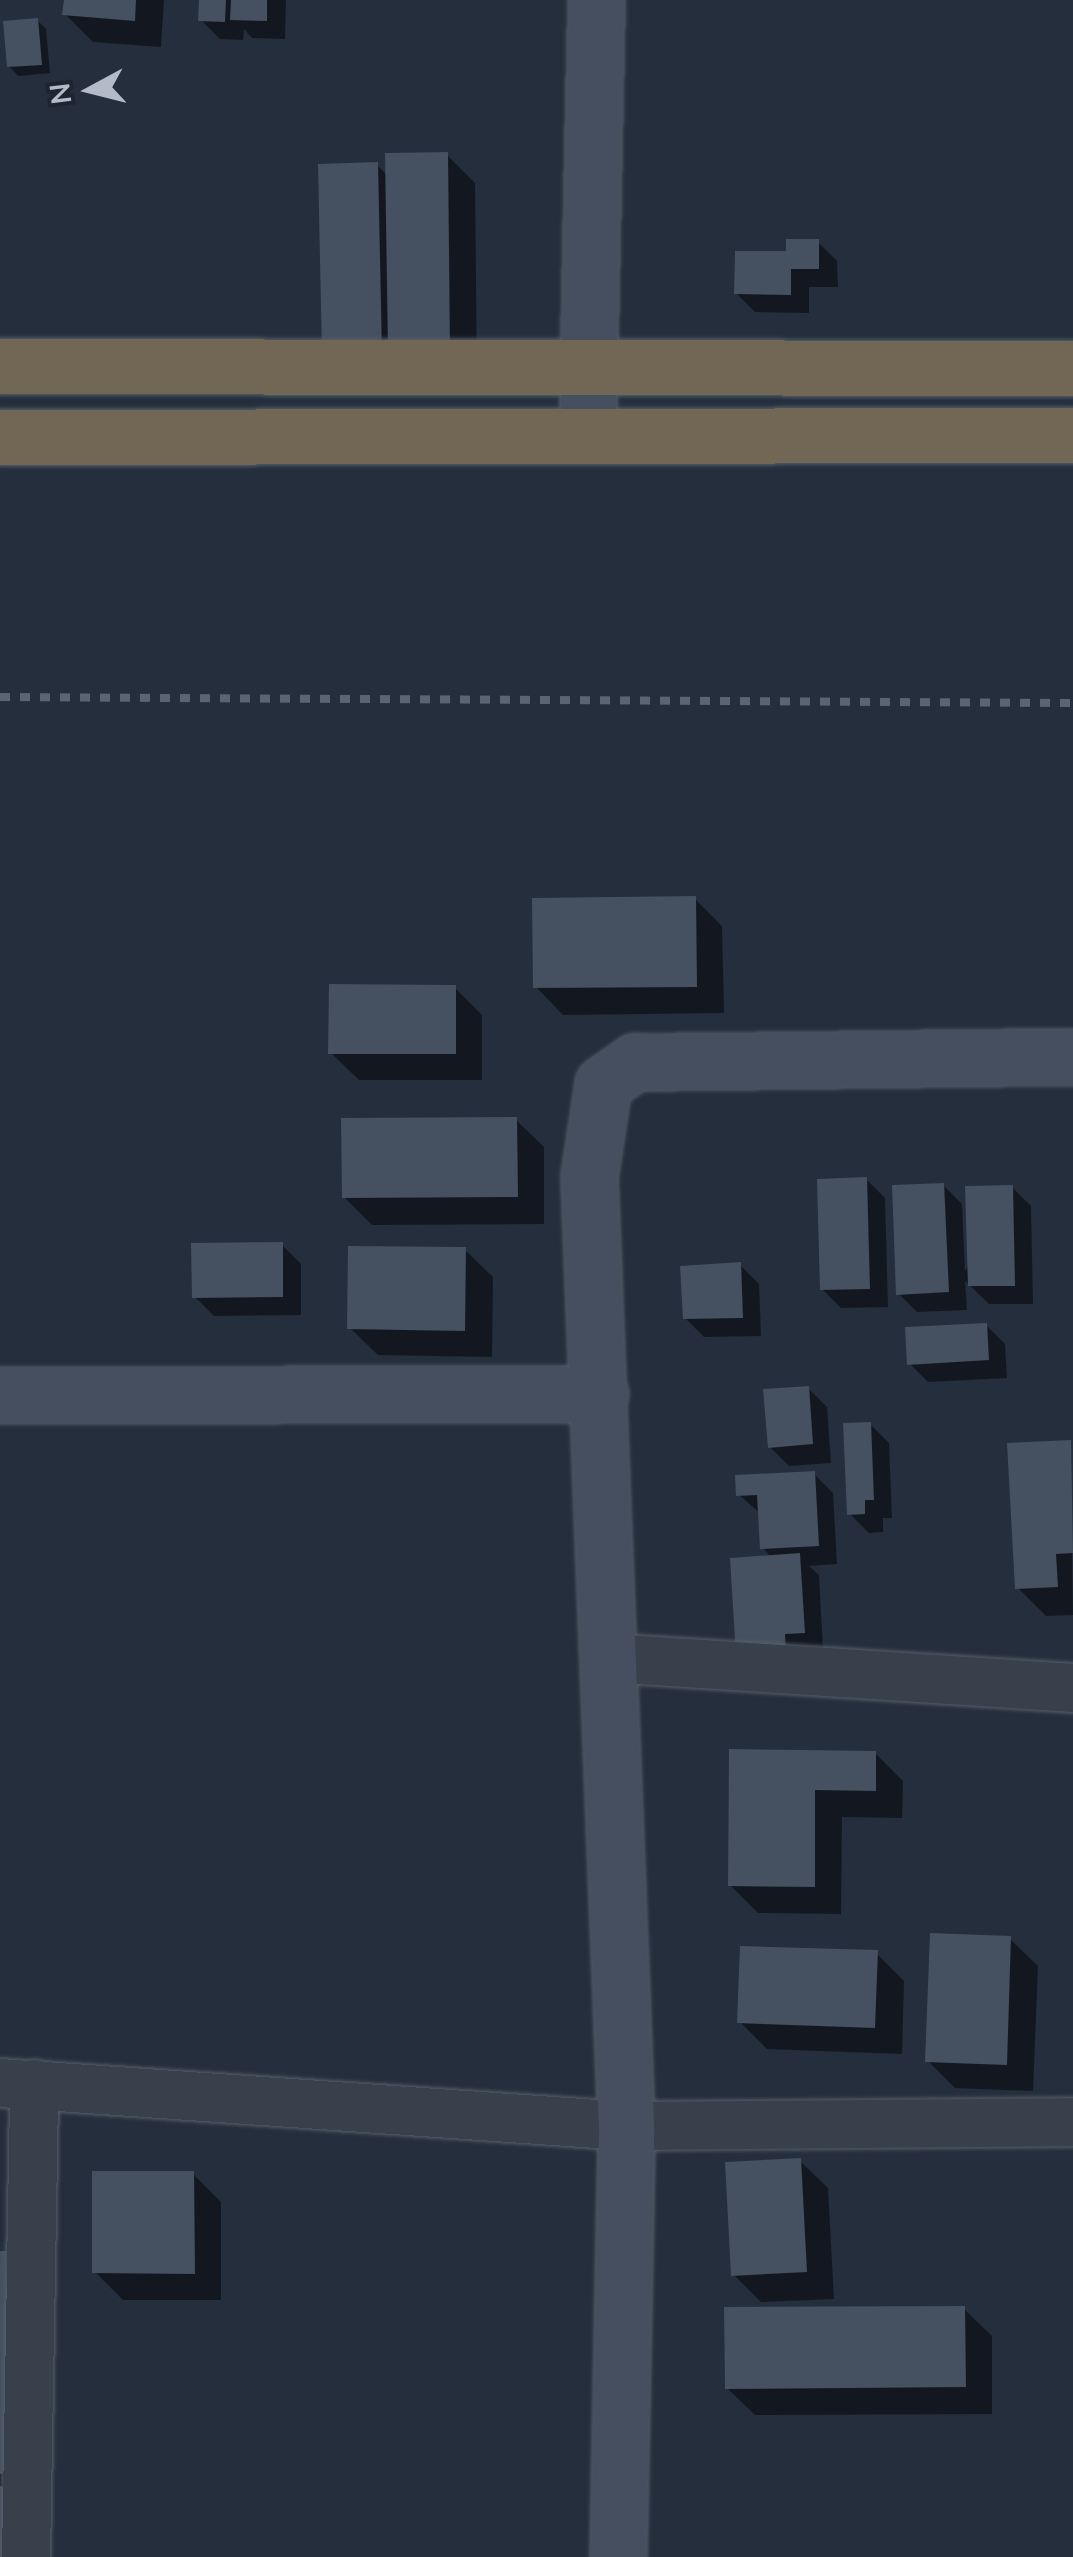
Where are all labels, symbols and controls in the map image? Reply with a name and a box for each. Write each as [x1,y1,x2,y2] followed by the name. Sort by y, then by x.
[40,40,140,140] north arrow
[41,81,78,106] text: N

